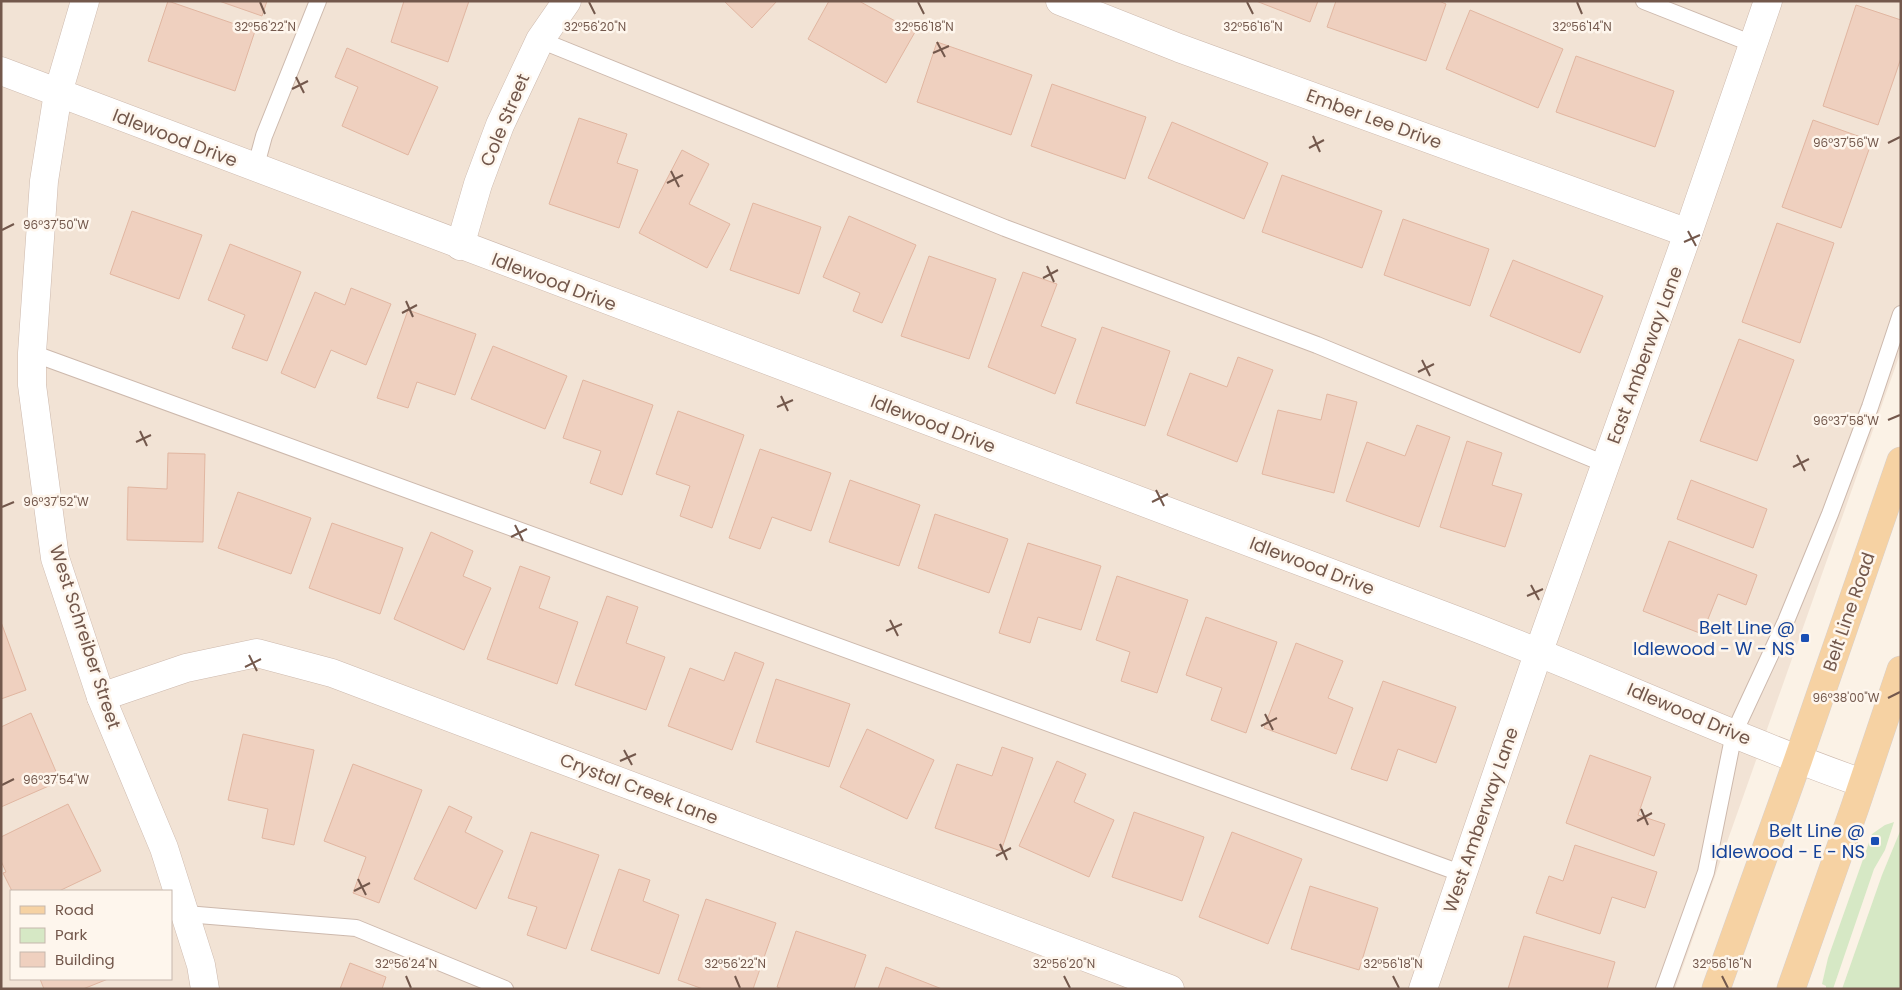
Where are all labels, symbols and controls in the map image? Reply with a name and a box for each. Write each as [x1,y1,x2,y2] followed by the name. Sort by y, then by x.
[234,18,296,35] text: 32°56'22"N
[564,18,626,35] text: 32°56'20"N
[894,18,954,35] text: 32°56'18"N
[1223,18,1283,35] text: 32°56'16"N
[1552,18,1612,35] text: 32°56'14"N
[474,70,535,170] street label: Cole Street
[1303,82,1445,155] street label: Ember Lee Drive
[109,102,241,173] street label: Idlewood Drive
[1813,134,1879,151] text: 96°37'56"W
[23,216,89,233] text: 96°37'50"W
[488,246,620,317] street label: Idlewood Drive
[1601,263,1688,447] street label: East Amberway Lane
[867,388,999,459] street label: Idlewood Drive
[1813,412,1879,429] text: 96°37'58"W
[23,493,89,510] text: 96°37'52"W
[1246,530,1378,601] street label: Idlewood Drive
[44,542,127,732] street label: West Schreiber Street
[1816,549,1881,675] street label: Belt Line Road
[1633,615,1795,661] place label: Belt Line @ Idlewood - W - NS
[1799,632,1811,644] marker: Belt Line @ Idlewood - W - NS
[1624,676,1755,751] street label: Idlewood Drive
[1813,689,1880,706] text: 96°38'00"W
[1437,724,1524,916] street label: West Amberway Lane
[556,747,722,830] street label: Crystal Creek Lane
[23,771,89,788] text: 96°37'54"W
[1711,818,1865,864] place label: Belt Line @ Idlewood - E - NS
[1869,835,1881,847] marker: Belt Line @ Idlewood - E - NS
[10,890,172,980] legend
[55,899,94,920] text: Road
[55,924,87,945] text: Park
[55,949,115,970] text: Building
[375,955,437,972] text: 32°56'24"N
[704,955,766,972] text: 32°56'22"N
[1033,955,1095,972] text: 32°56'20"N
[1363,955,1423,972] text: 32°56'18"N
[1692,955,1752,972] text: 32°56'16"N

